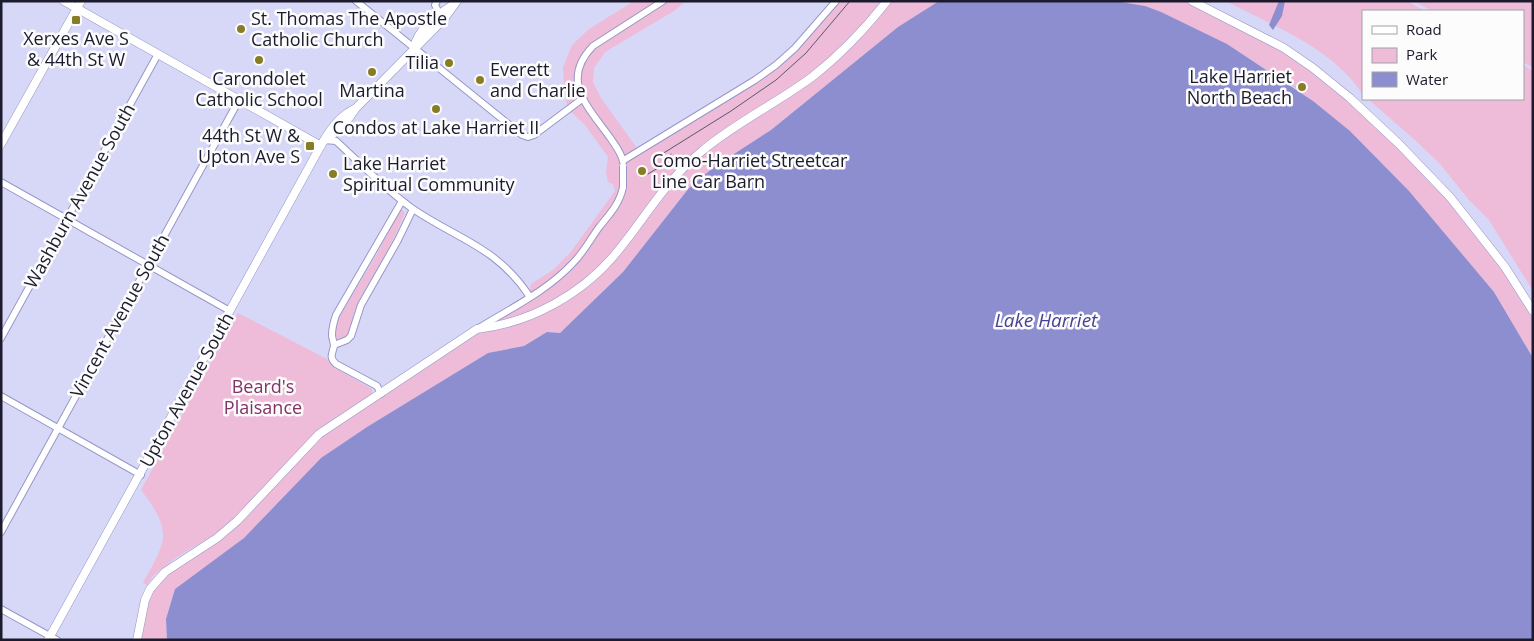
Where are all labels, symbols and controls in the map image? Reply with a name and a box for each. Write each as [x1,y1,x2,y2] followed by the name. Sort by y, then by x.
[251,6,447,51] place label: St. Thomas The Apostle Catholic Church
[1362,10,1524,100] legend
[70,14,82,26] marker: Xerxes Ave S & 44th St W
[1406,19,1442,39] text: Road
[235,23,247,35] marker: St. Thomas The Apostle Catholic Church
[23,26,129,71] place label: Xerxes Ave S & 44th St W
[1406,44,1437,64] text: Park
[405,50,439,74] place label: Tilia
[253,54,265,66] marker: Carondolet Catholic School
[443,57,455,69] marker: Tilia
[490,57,586,102] place label: Everett and Charlie
[1187,64,1292,109] place label: Lake Harriet North Beach
[195,66,323,111] place label: Carondolet Catholic School
[366,66,378,78] marker: Martina
[1406,69,1448,89] text: Water
[474,74,486,86] marker: Everett and Charlie
[339,78,405,102] place label: Martina
[1296,81,1308,93] marker: Lake Harriet North Beach
[18,99,140,292] street label: Washburn Avenue South
[430,103,442,115] marker: Condos at Lake Harriet II
[333,115,539,139] place label: Condos at Lake Harriet II
[198,123,301,168] place label: 44th St W & Upton Ave S
[304,140,316,152] marker: 44th St W & Upton Ave S
[652,148,848,193] place label: Como-Harriet Streetcar Line Car Barn
[343,151,516,196] place label: Lake Harriet Spiritual Community
[636,165,648,177] marker: Como-Harriet Streetcar Line Car Barn
[327,168,339,180] marker: Lake Harriet Spiritual Community
[64,229,174,402] street label: Vincent Avenue South
[995,307,1098,333] water label: Lake Harriet
[134,308,239,471] street label: Upton Avenue South
[224,374,302,419] park label: Beard's Plaisance

